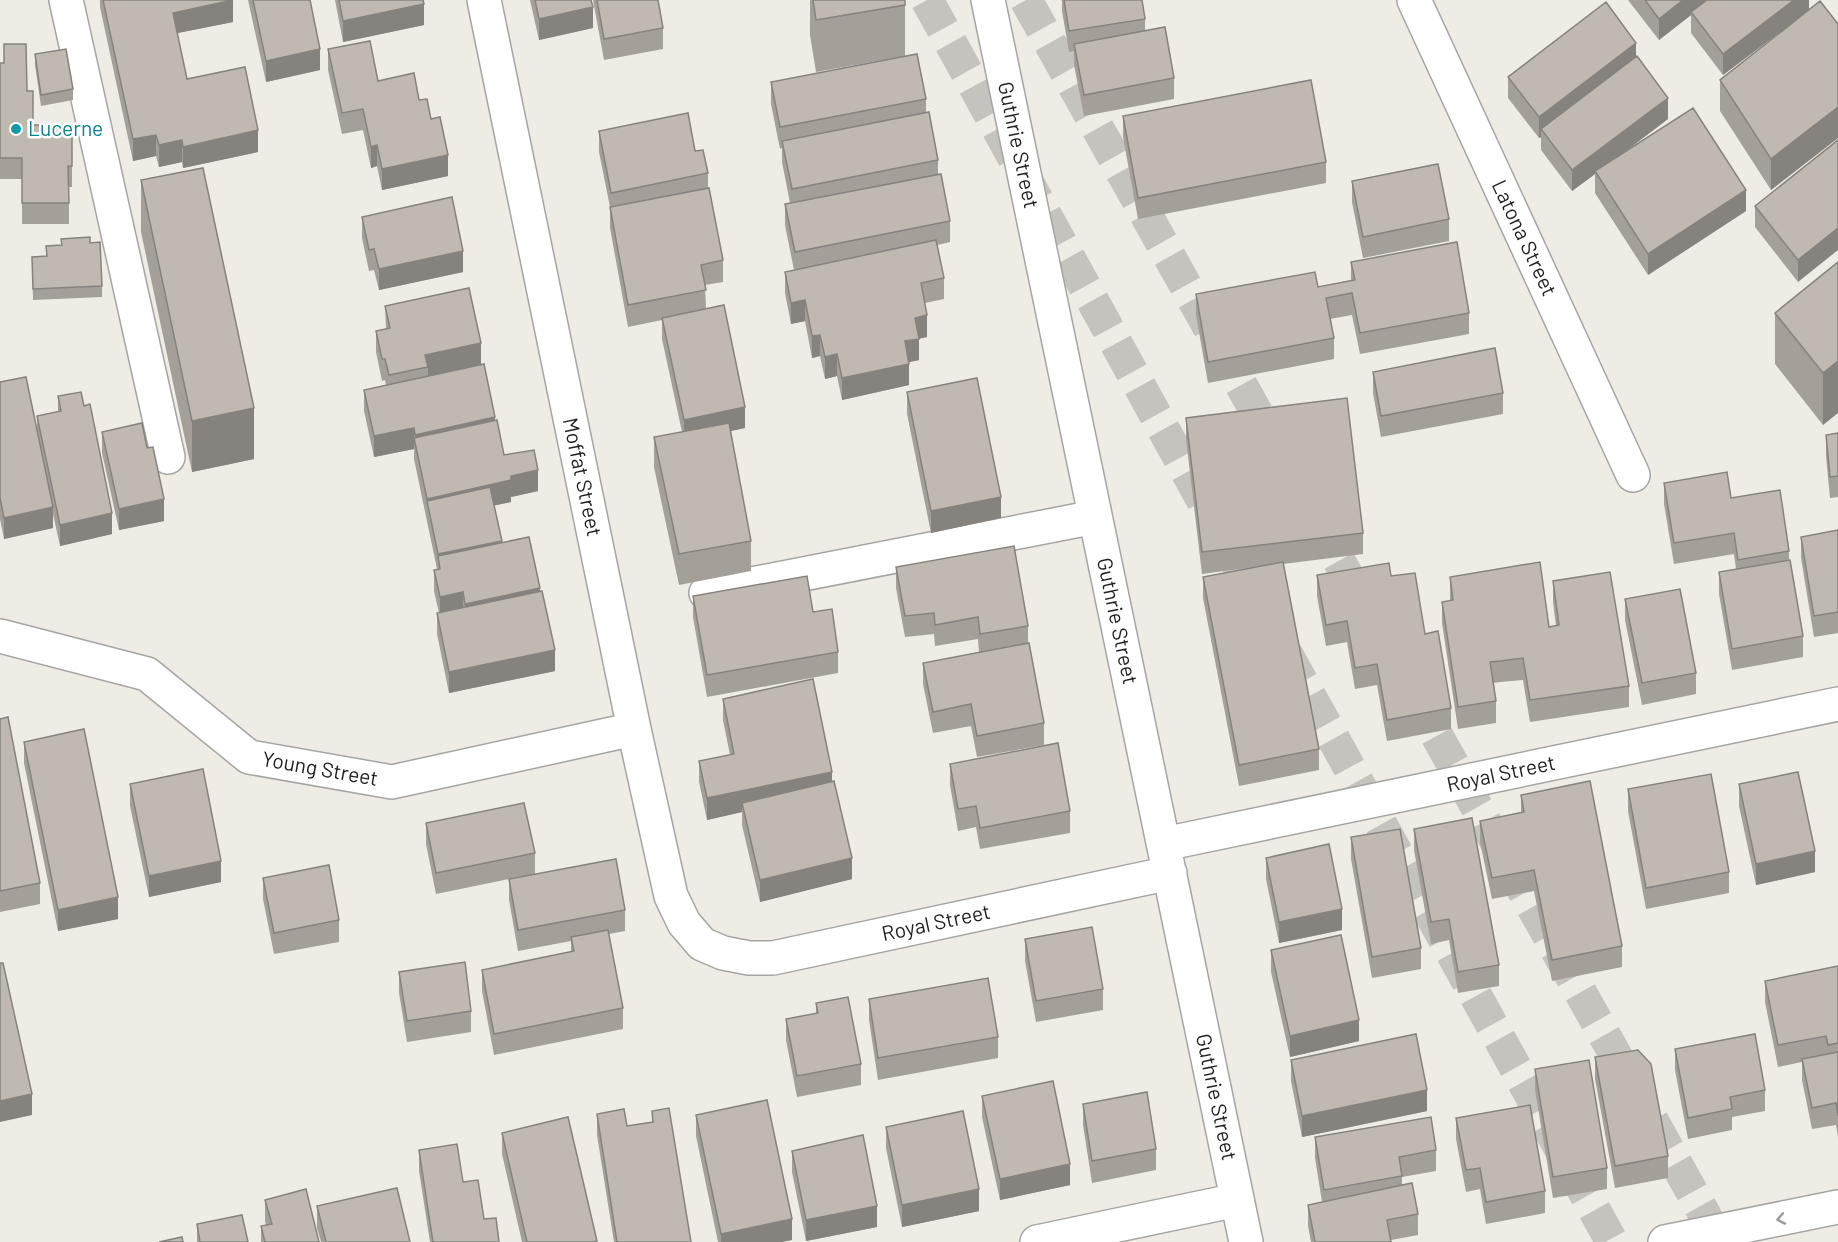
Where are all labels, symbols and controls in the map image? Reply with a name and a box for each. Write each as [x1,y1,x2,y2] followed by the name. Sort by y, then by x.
[994,79,1045,210] street label: Guthrie Street
[28,115,103,140] place label: Lucerne
[9,122,23,136] marker: Lucerne
[1488,175,1563,299] street label: Latona Street
[559,415,608,538] street label: Moffat Street
[1093,555,1144,686] street label: Guthrie Street
[260,745,380,790] street label: Young Street
[1444,749,1557,796] street label: Royal Street
[879,898,992,945] street label: Royal Street
[1192,1031,1243,1162] street label: Guthrie Street
[1776,1211,1786,1224] one-way arrow

